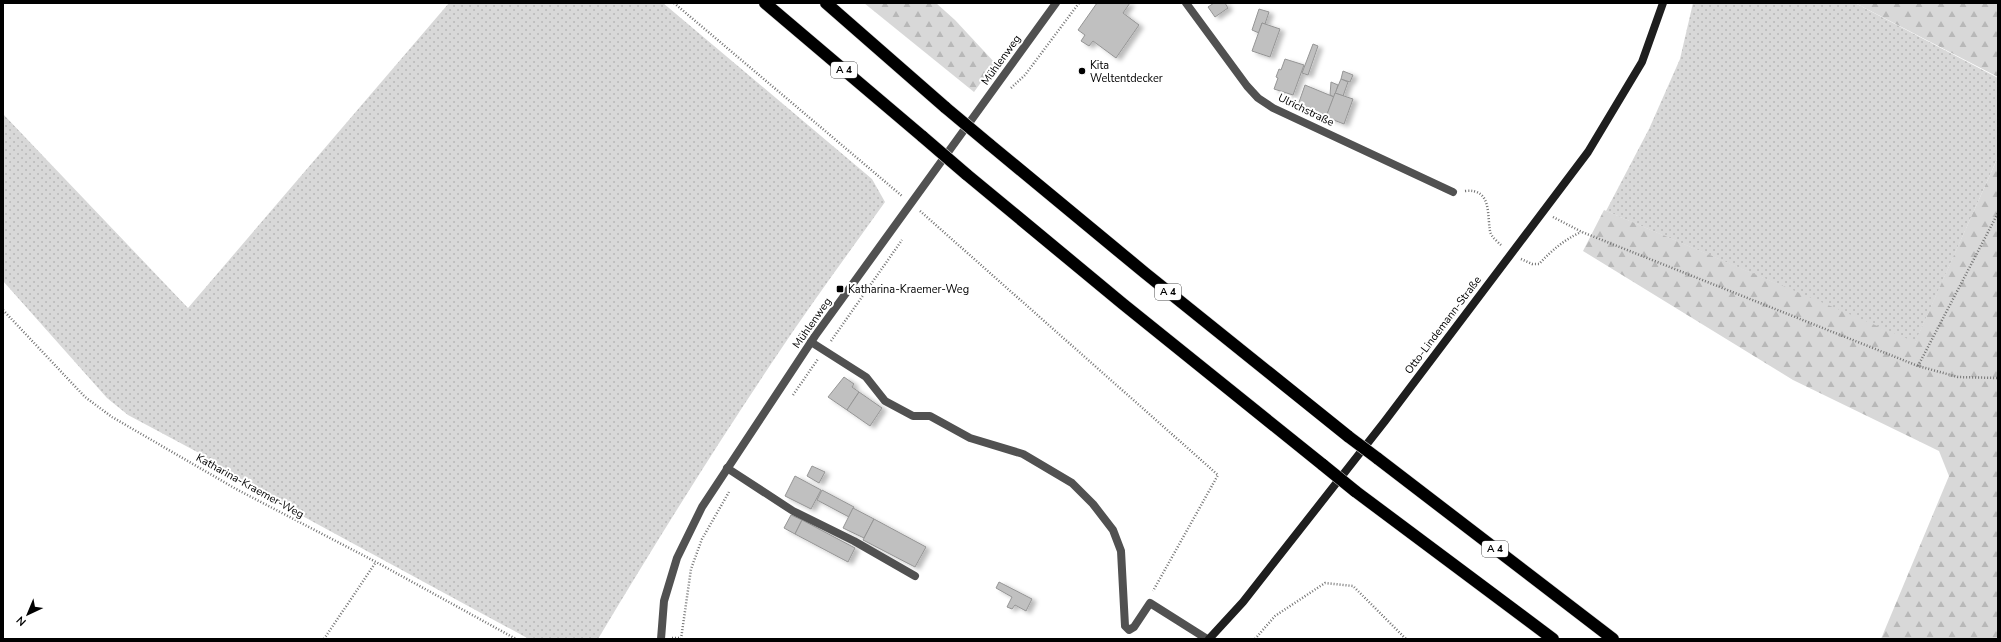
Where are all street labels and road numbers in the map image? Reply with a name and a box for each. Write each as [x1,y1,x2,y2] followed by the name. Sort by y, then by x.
[978,32,1024,88] street label: Mühlenweg
[831,62,857,78] road number: A 4
[1276,90,1337,130] street label: Ulrichstraße
[1401,273,1485,377] street label: Otto-Lindemann-Straße
[1155,284,1181,300] road number: A 4
[789,295,835,351] street label: Mühlenweg
[193,450,307,522] street label: Katharina-Kraemer-Weg
[1482,541,1508,557] road number: A 4

